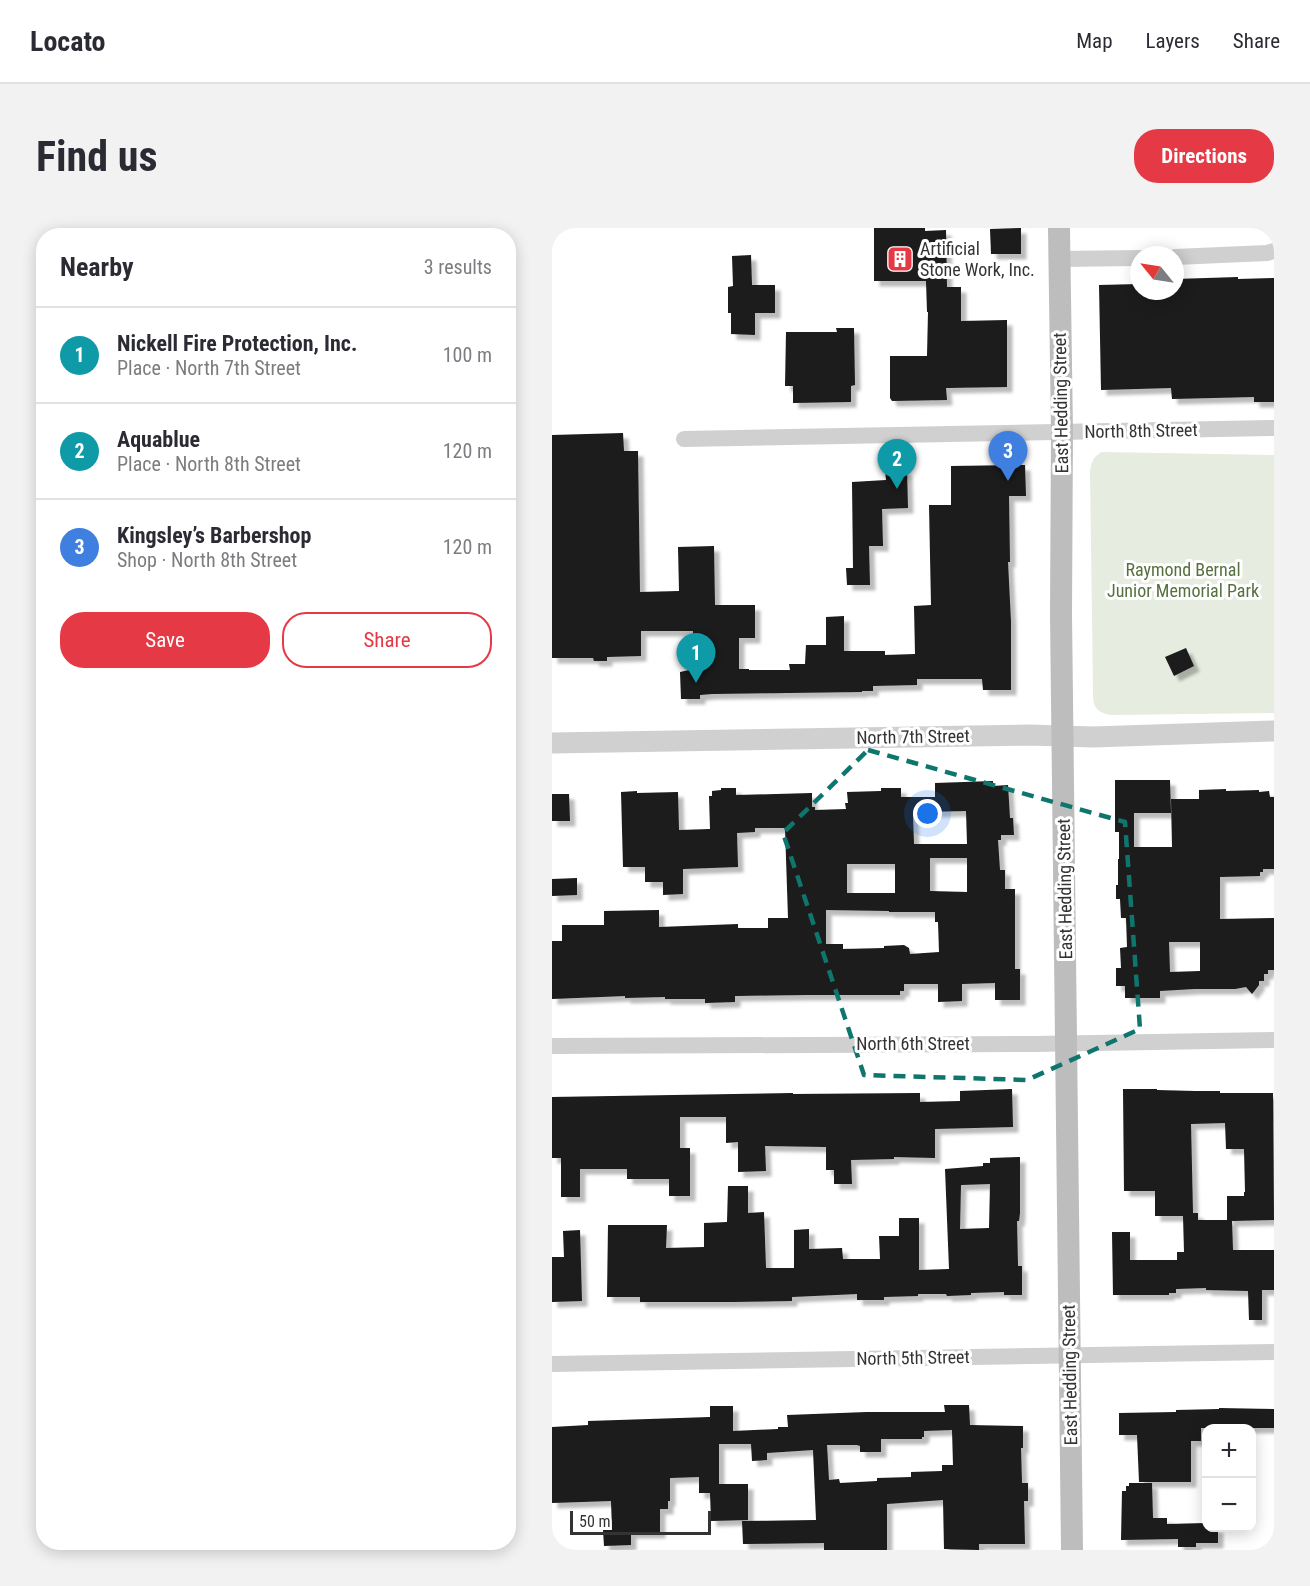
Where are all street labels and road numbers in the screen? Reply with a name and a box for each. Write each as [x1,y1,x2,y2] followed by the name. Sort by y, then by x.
[1049,332,1072,474] street label: East Hedding Street
[1084,419,1198,442] street label: North 8th Street
[856,725,970,748] street label: North 7th Street
[1053,818,1076,960] street label: East Hedding Street
[856,1033,970,1054] street label: North 6th Street
[1058,1304,1081,1446] street label: East Hedding Street
[856,1346,970,1369] street label: North 5th Street

